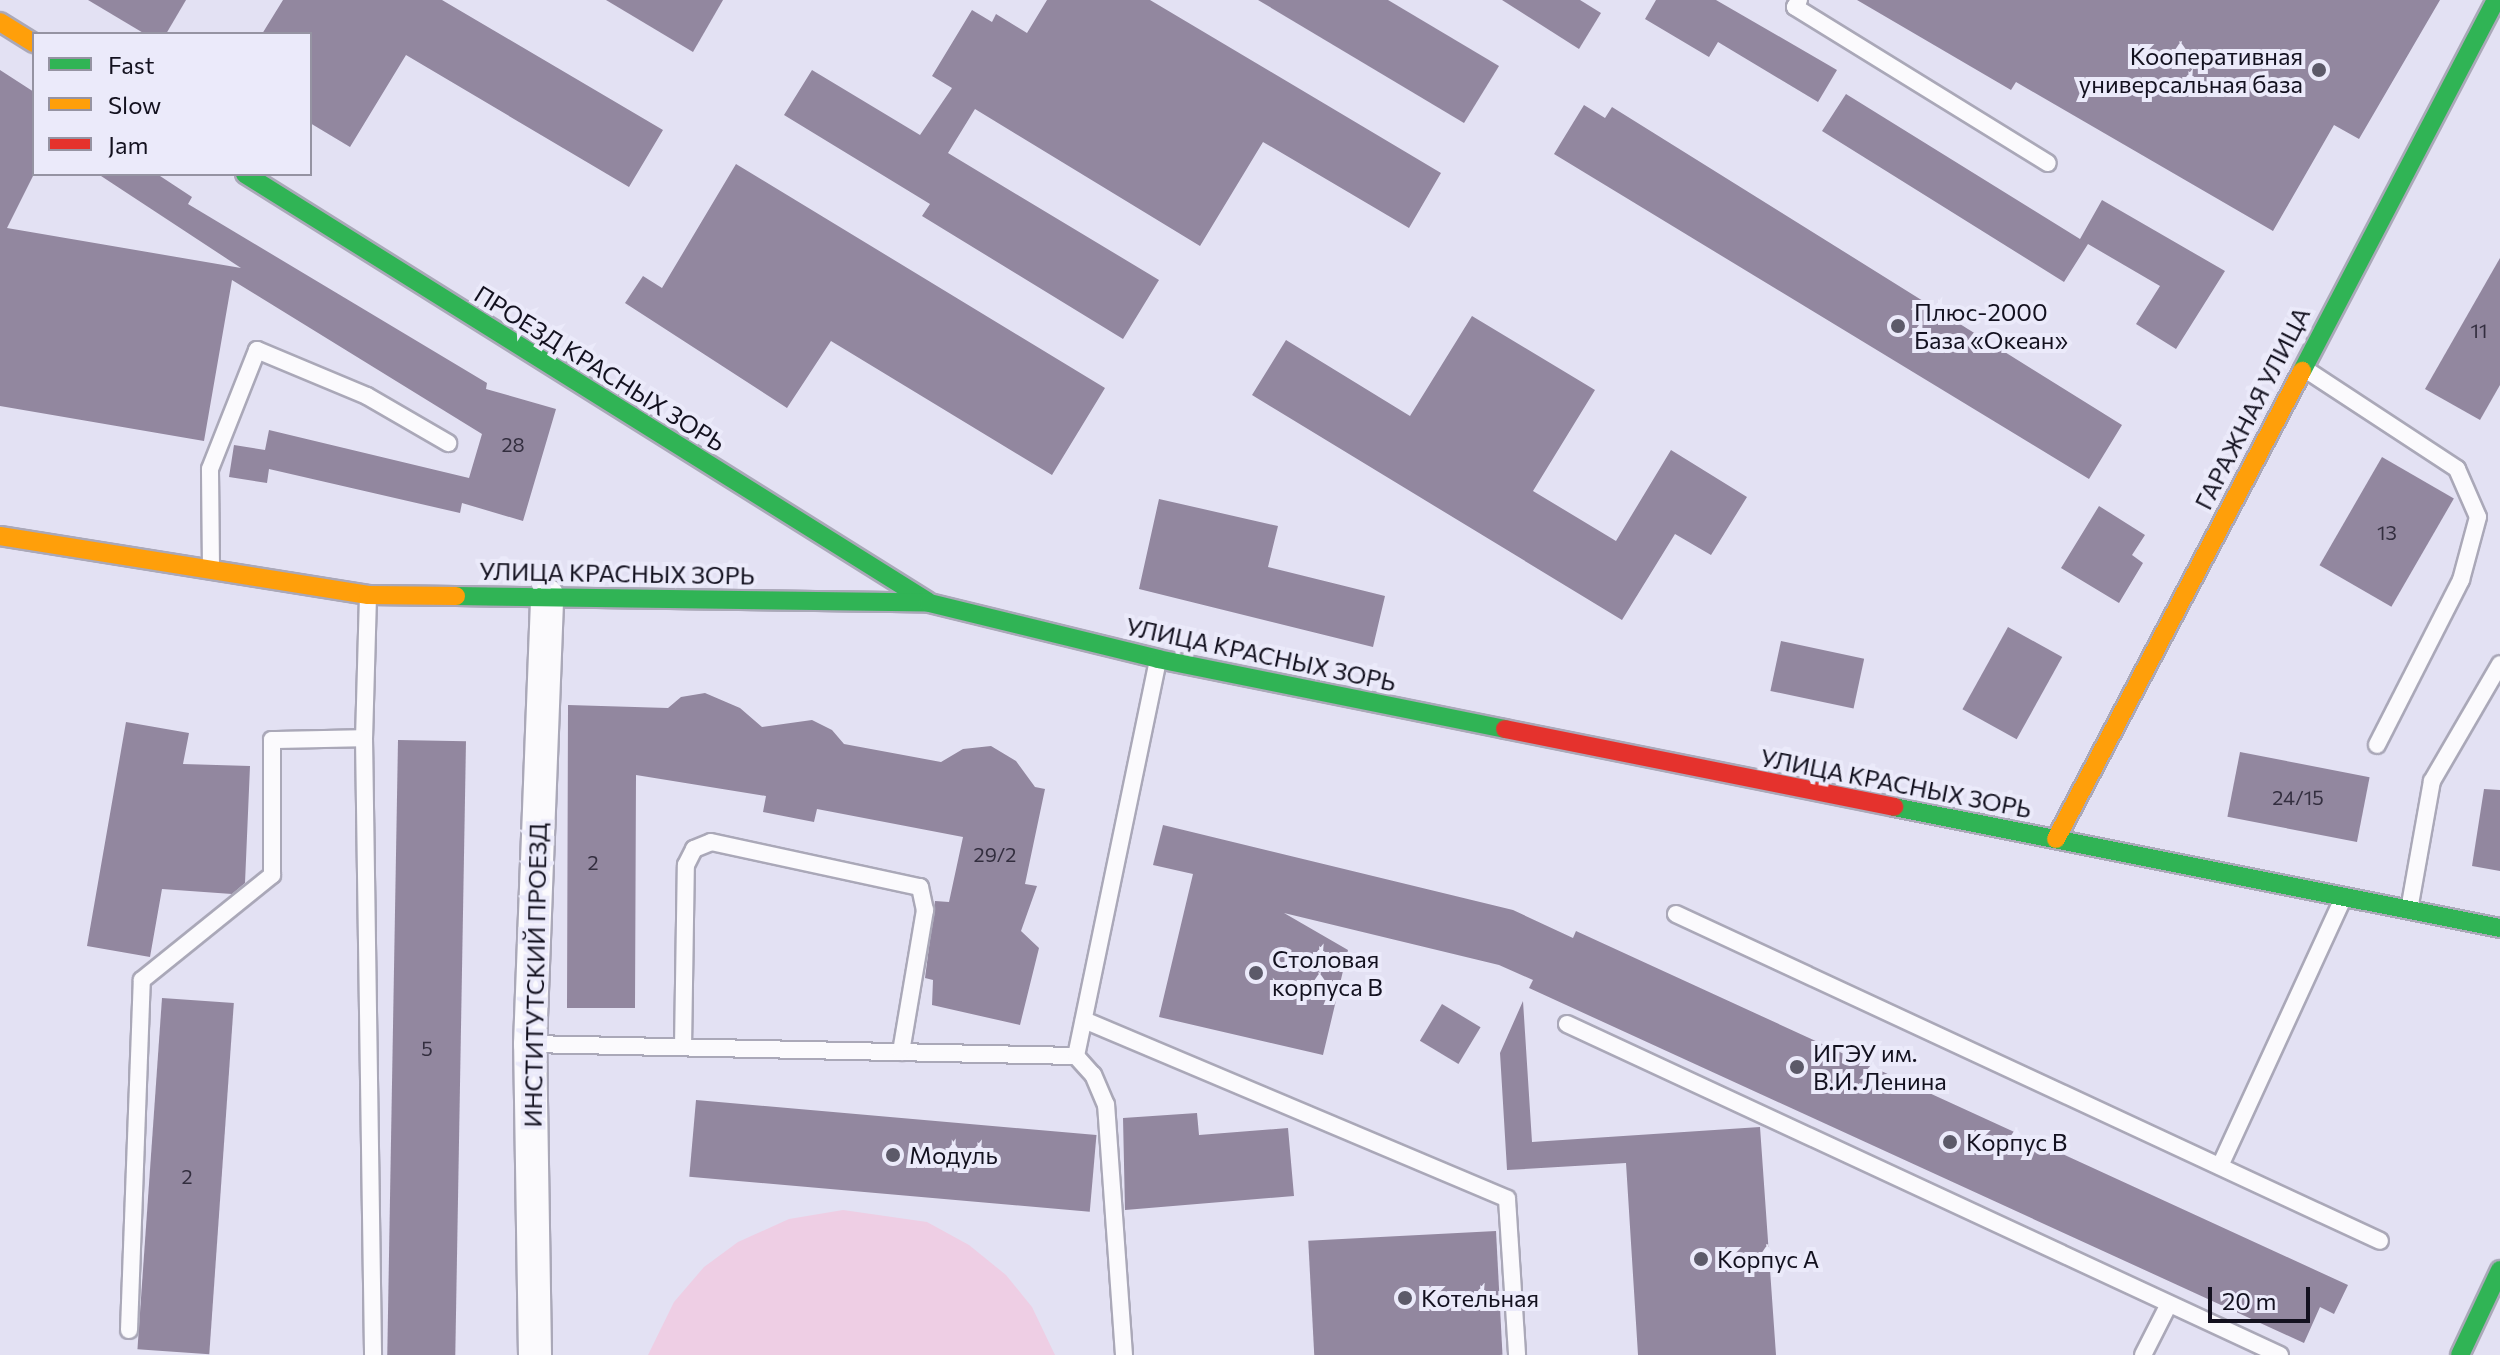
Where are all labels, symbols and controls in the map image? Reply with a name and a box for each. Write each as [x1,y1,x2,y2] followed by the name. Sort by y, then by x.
[32,32,312,176] legend
[2079,42,2303,98] place label: Кооперативная универсальная база
[108,50,155,79] text: Fast
[2310,61,2328,79] marker: Кооперативная универсальная база
[108,90,161,119] text: Slow
[108,130,148,159] text: Jam
[469,279,731,457] street label: ПРОЕЗД КРАСНЫХ ЗОРЬ
[1914,298,2068,354] place label: Плюс-2000 База «Океан»
[2188,302,2316,514] street label: ГАРАЖНАЯ УЛИЦА
[1889,317,1907,335] marker: Плюс-2000 База «Океан»
[2470,318,2488,342] house number: 11
[501,432,525,456] house number: 28
[2377,520,2397,544] house number: 13
[479,556,755,590] street label: УЛИЦА КРАСНЫХ ЗОРЬ
[1123,611,1399,697] street label: УЛИЦА КРАСНЫХ ЗОРЬ
[1758,743,2034,823] street label: УЛИЦА КРАСНЫХ ЗОРЬ
[2272,785,2324,809] house number: 24/15
[518,822,552,1128] street label: ИНСТИТУТСКИЙ ПРОЕЗД
[974,842,1016,866] house number: 29/2
[587,850,599,874] house number: 2
[1272,945,1383,1001] place label: Столовая корпуса В
[1247,964,1265,982] marker: Столовая корпуса В
[421,1036,433,1060] house number: 5
[1813,1039,1947,1095] place label: ИГЭУ им. В.И. Ленина
[1788,1058,1806,1076] marker: ИГЭУ им. В.И. Ленина
[1966,1128,2067,1156] place label: Корпус В
[1941,1133,1959,1151] marker: Корпус В
[909,1141,998,1169] place label: Модуль
[884,1146,902,1164] marker: Модуль
[181,1164,193,1188] house number: 2
[1717,1245,1819,1273] place label: Корпус А
[1692,1250,1710,1268] marker: Корпус А
[2212,1271,2314,1321] scale bar
[1421,1284,1539,1312] place label: Котельная
[2222,1286,2276,1315] text: 20 m
[1396,1289,1414,1307] marker: Котельная

